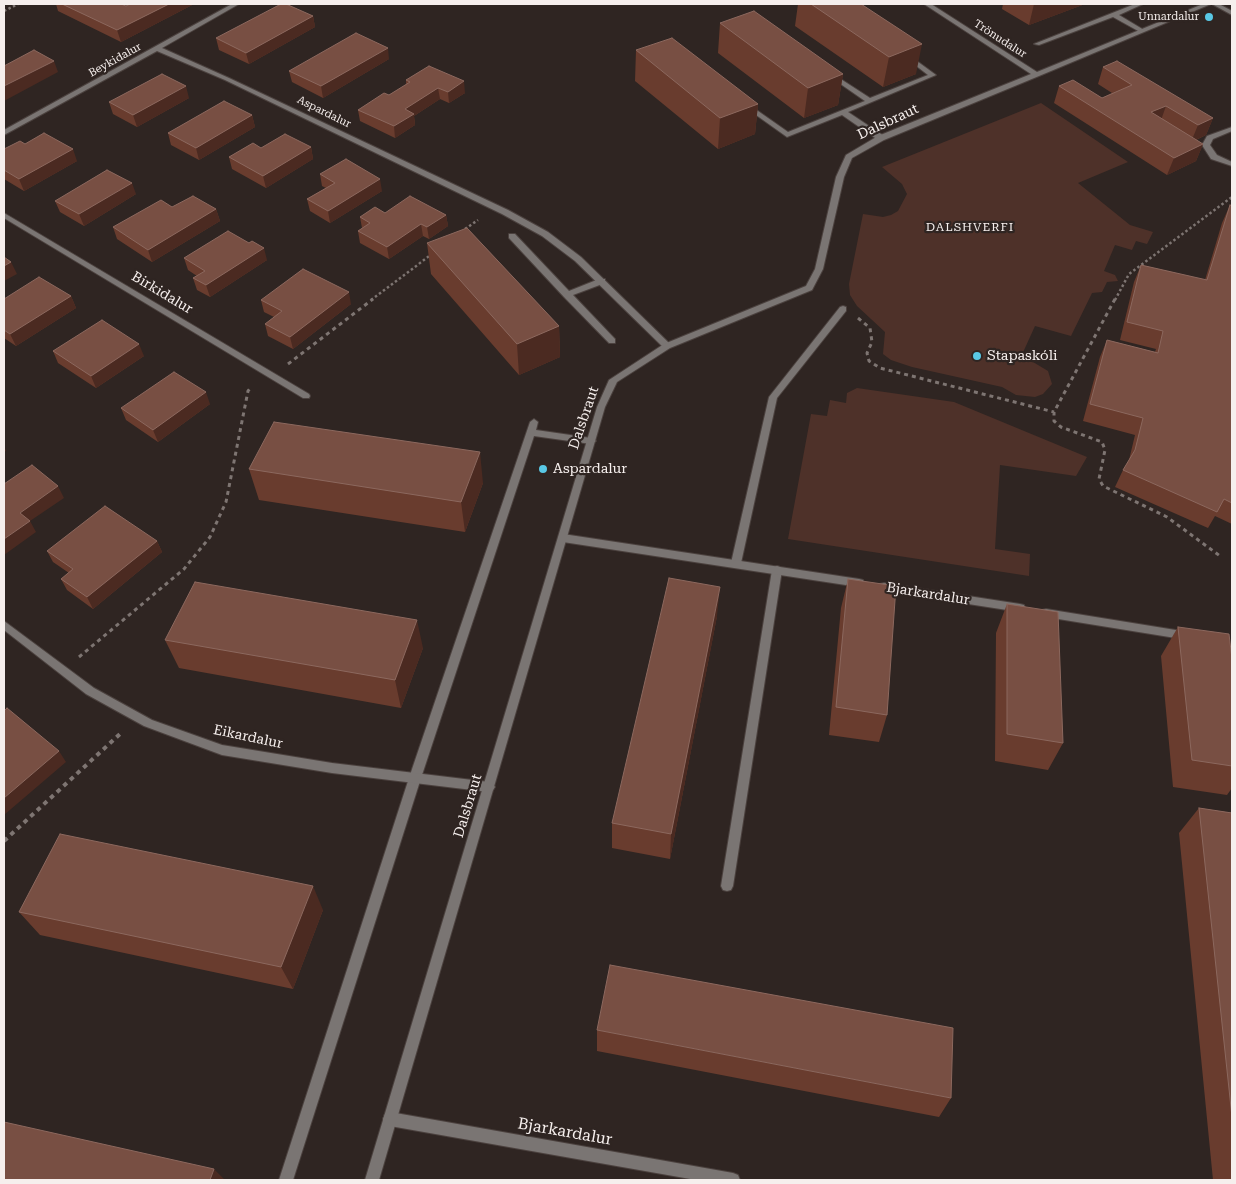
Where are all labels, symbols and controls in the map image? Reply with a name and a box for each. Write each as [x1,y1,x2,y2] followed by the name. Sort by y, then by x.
[1138,10,1199,24] place label: Unnardalur
[1203,11,1215,23] marker: Unnardalur
[971,17,1029,61] street label: Trönudalur
[86,40,144,80] street label: Beykidalur
[295,93,353,131] street label: Aspardalur
[855,101,921,143] street label: Dalsbraut
[925,220,1015,234] district label: DALSHVERFI
[128,268,196,318] street label: Birkidalur
[987,348,1057,364] place label: Stapaskóli
[971,350,983,362] marker: Stapaskóli
[565,384,603,452] street label: Dalsbraut
[553,461,627,477] place label: Aspardalur
[537,463,549,475] marker: Aspardalur
[885,579,971,609] street label: Bjarkardalur
[212,721,284,753] street label: Eikardalur
[450,772,486,840] street label: Dalsbraut
[516,1114,614,1150] street label: Bjarkardalur

